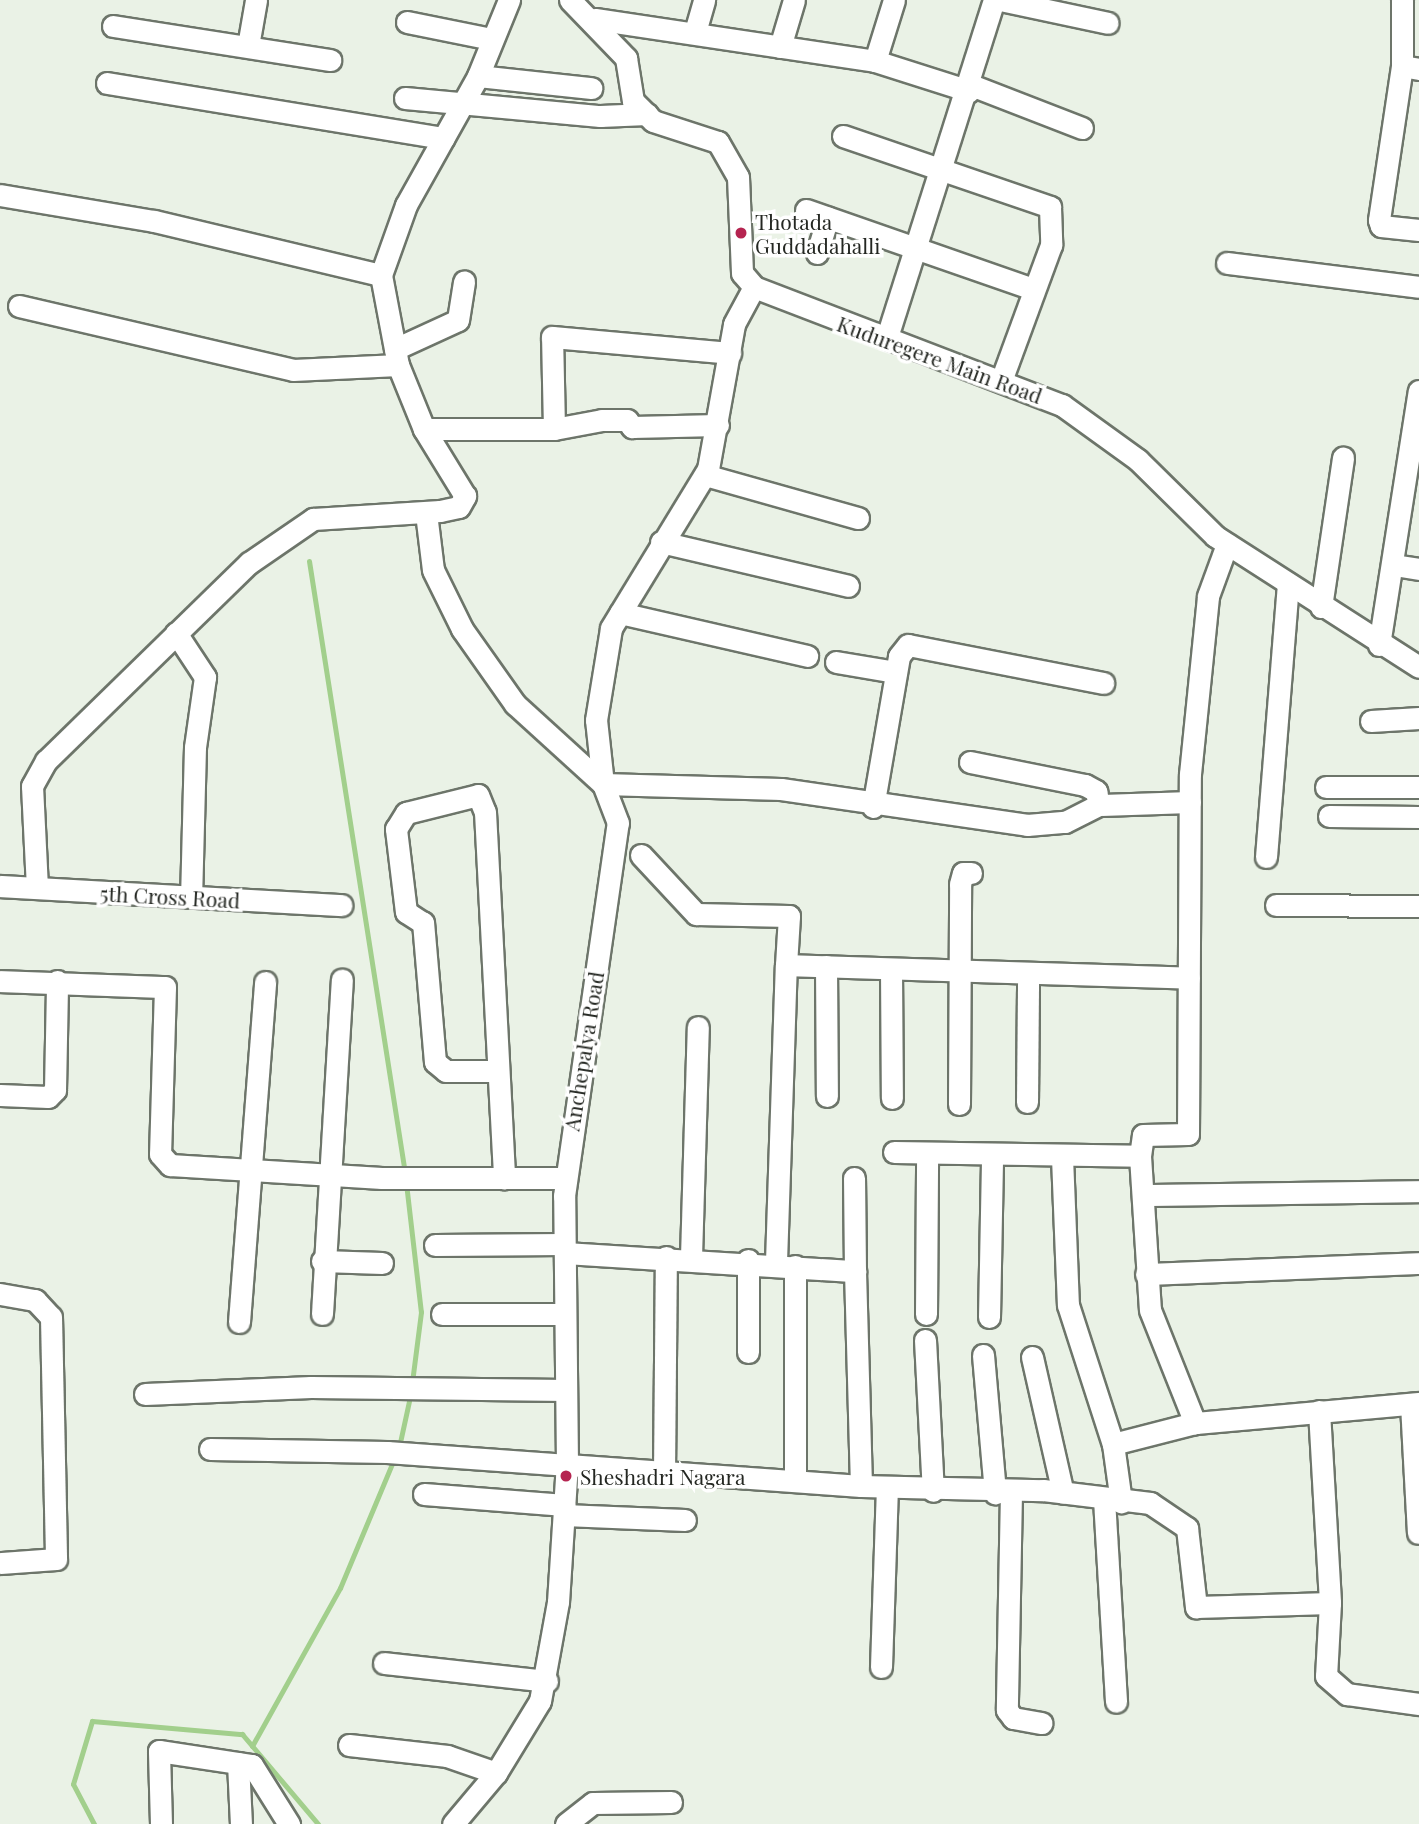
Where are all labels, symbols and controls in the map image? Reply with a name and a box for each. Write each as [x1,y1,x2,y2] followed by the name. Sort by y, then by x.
[755,208,880,258] place label: Thotada Guddadahalli
[733,225,749,241] marker: Thotada Guddadahalli
[834,310,1046,408] street label: Kuduregere Main Road
[99,880,241,912] street label: 5th Cross Road
[558,969,608,1133] street label: Anchepalya Road
[580,1463,745,1489] place label: Sheshadri Nagara
[558,1468,574,1484] marker: Sheshadri Nagara

